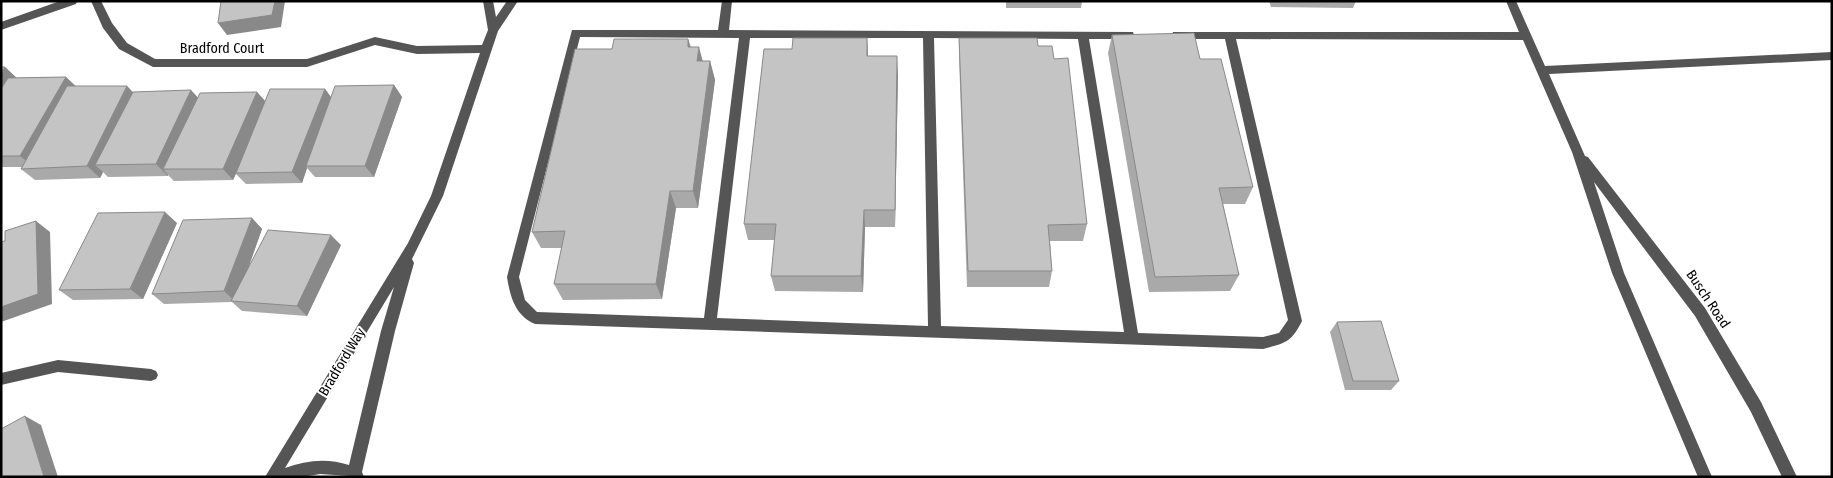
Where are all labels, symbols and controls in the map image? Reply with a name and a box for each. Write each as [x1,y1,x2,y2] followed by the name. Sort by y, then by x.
[180,40,265,57] street label: Bradford Court
[1682,267,1734,331] street label: Busch Road
[315,324,369,399] street label: Bradford Way

